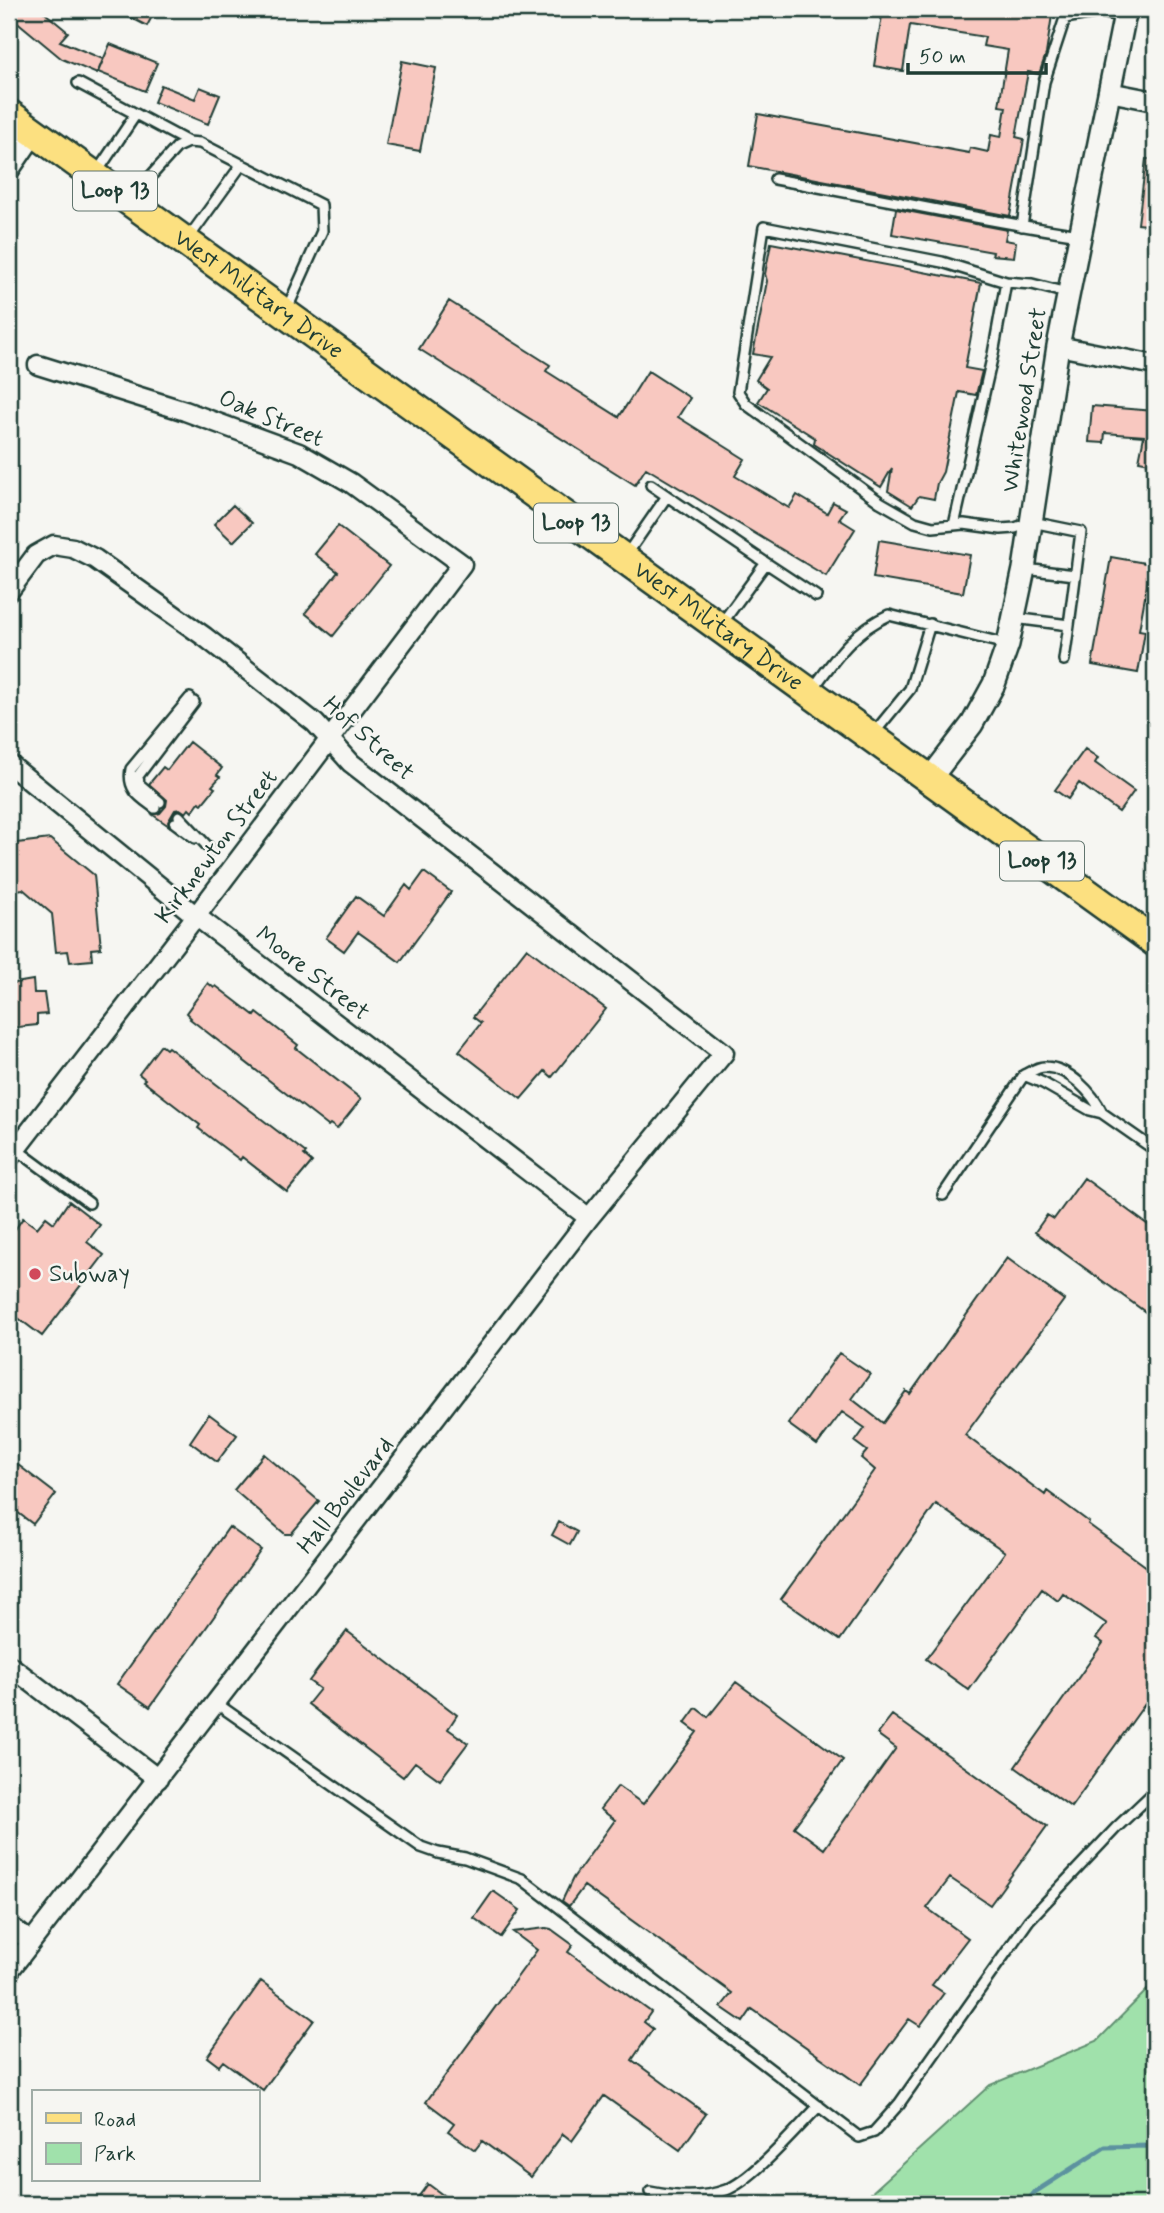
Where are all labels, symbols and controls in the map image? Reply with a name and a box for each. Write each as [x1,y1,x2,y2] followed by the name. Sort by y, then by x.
[908,32,1047,76] scale bar
[919,43,966,71] text: 50 m
[73,172,157,210] road number: Loop 13
[167,223,350,366] street label: West Military Drive
[995,305,1055,495] street label: Whitewood Street
[214,383,328,455] street label: Oak Street
[534,503,618,542] road number: Loop 13
[627,555,809,698] street label: West Military Drive
[316,690,420,788] street label: Hof Street
[149,763,285,931] street label: Kirknewton Street
[1000,842,1084,880] road number: Loop 13
[249,920,375,1028] street label: Moore Street
[49,1259,130,1290] place label: Subway
[27,1266,43,1282] marker: Subway
[291,1431,401,1561] street label: Hall Boulevard
[32,2090,259,2182] legend
[94,2106,136,2134] text: Road
[94,2140,136,2168] text: Park

